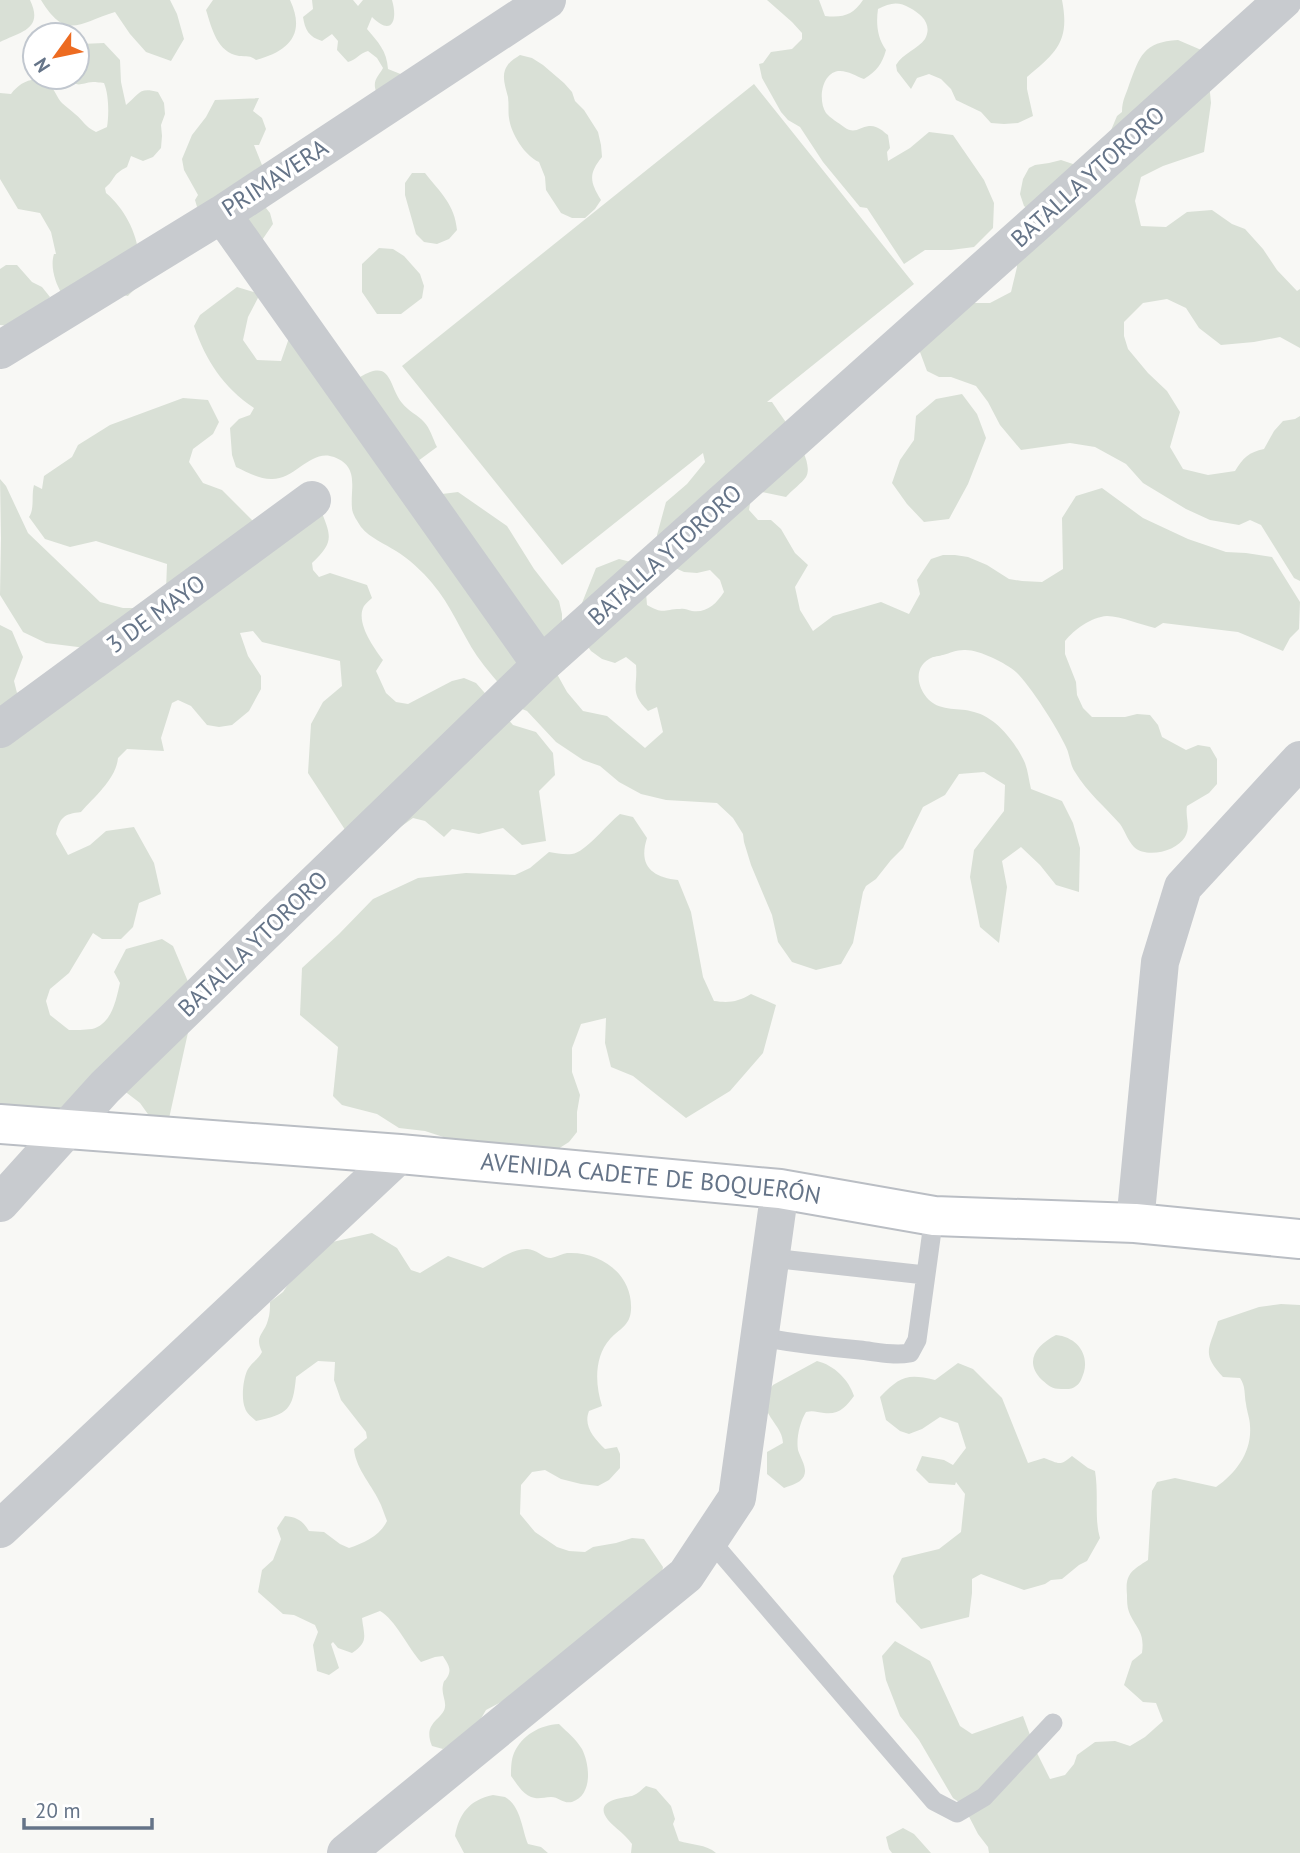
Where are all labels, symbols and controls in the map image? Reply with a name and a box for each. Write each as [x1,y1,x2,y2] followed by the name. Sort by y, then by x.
[21,21,91,91] north arrow
[28,53,55,77] text: N
[1004,99,1171,254] street label: BATALLA YTORORO
[216,132,334,223] street label: PRIMAVERA
[581,477,748,632] street label: BATALLA YTORORO
[100,567,211,660] street label: 3 DE MAYO
[171,864,334,1023] street label: BATALLA YTORORO
[479,1145,823,1211] street label: AVENIDA CADETE DE BOQUERÓN
[24,1786,152,1830] scale bar
[35,1797,81,1824] text: 20 m

